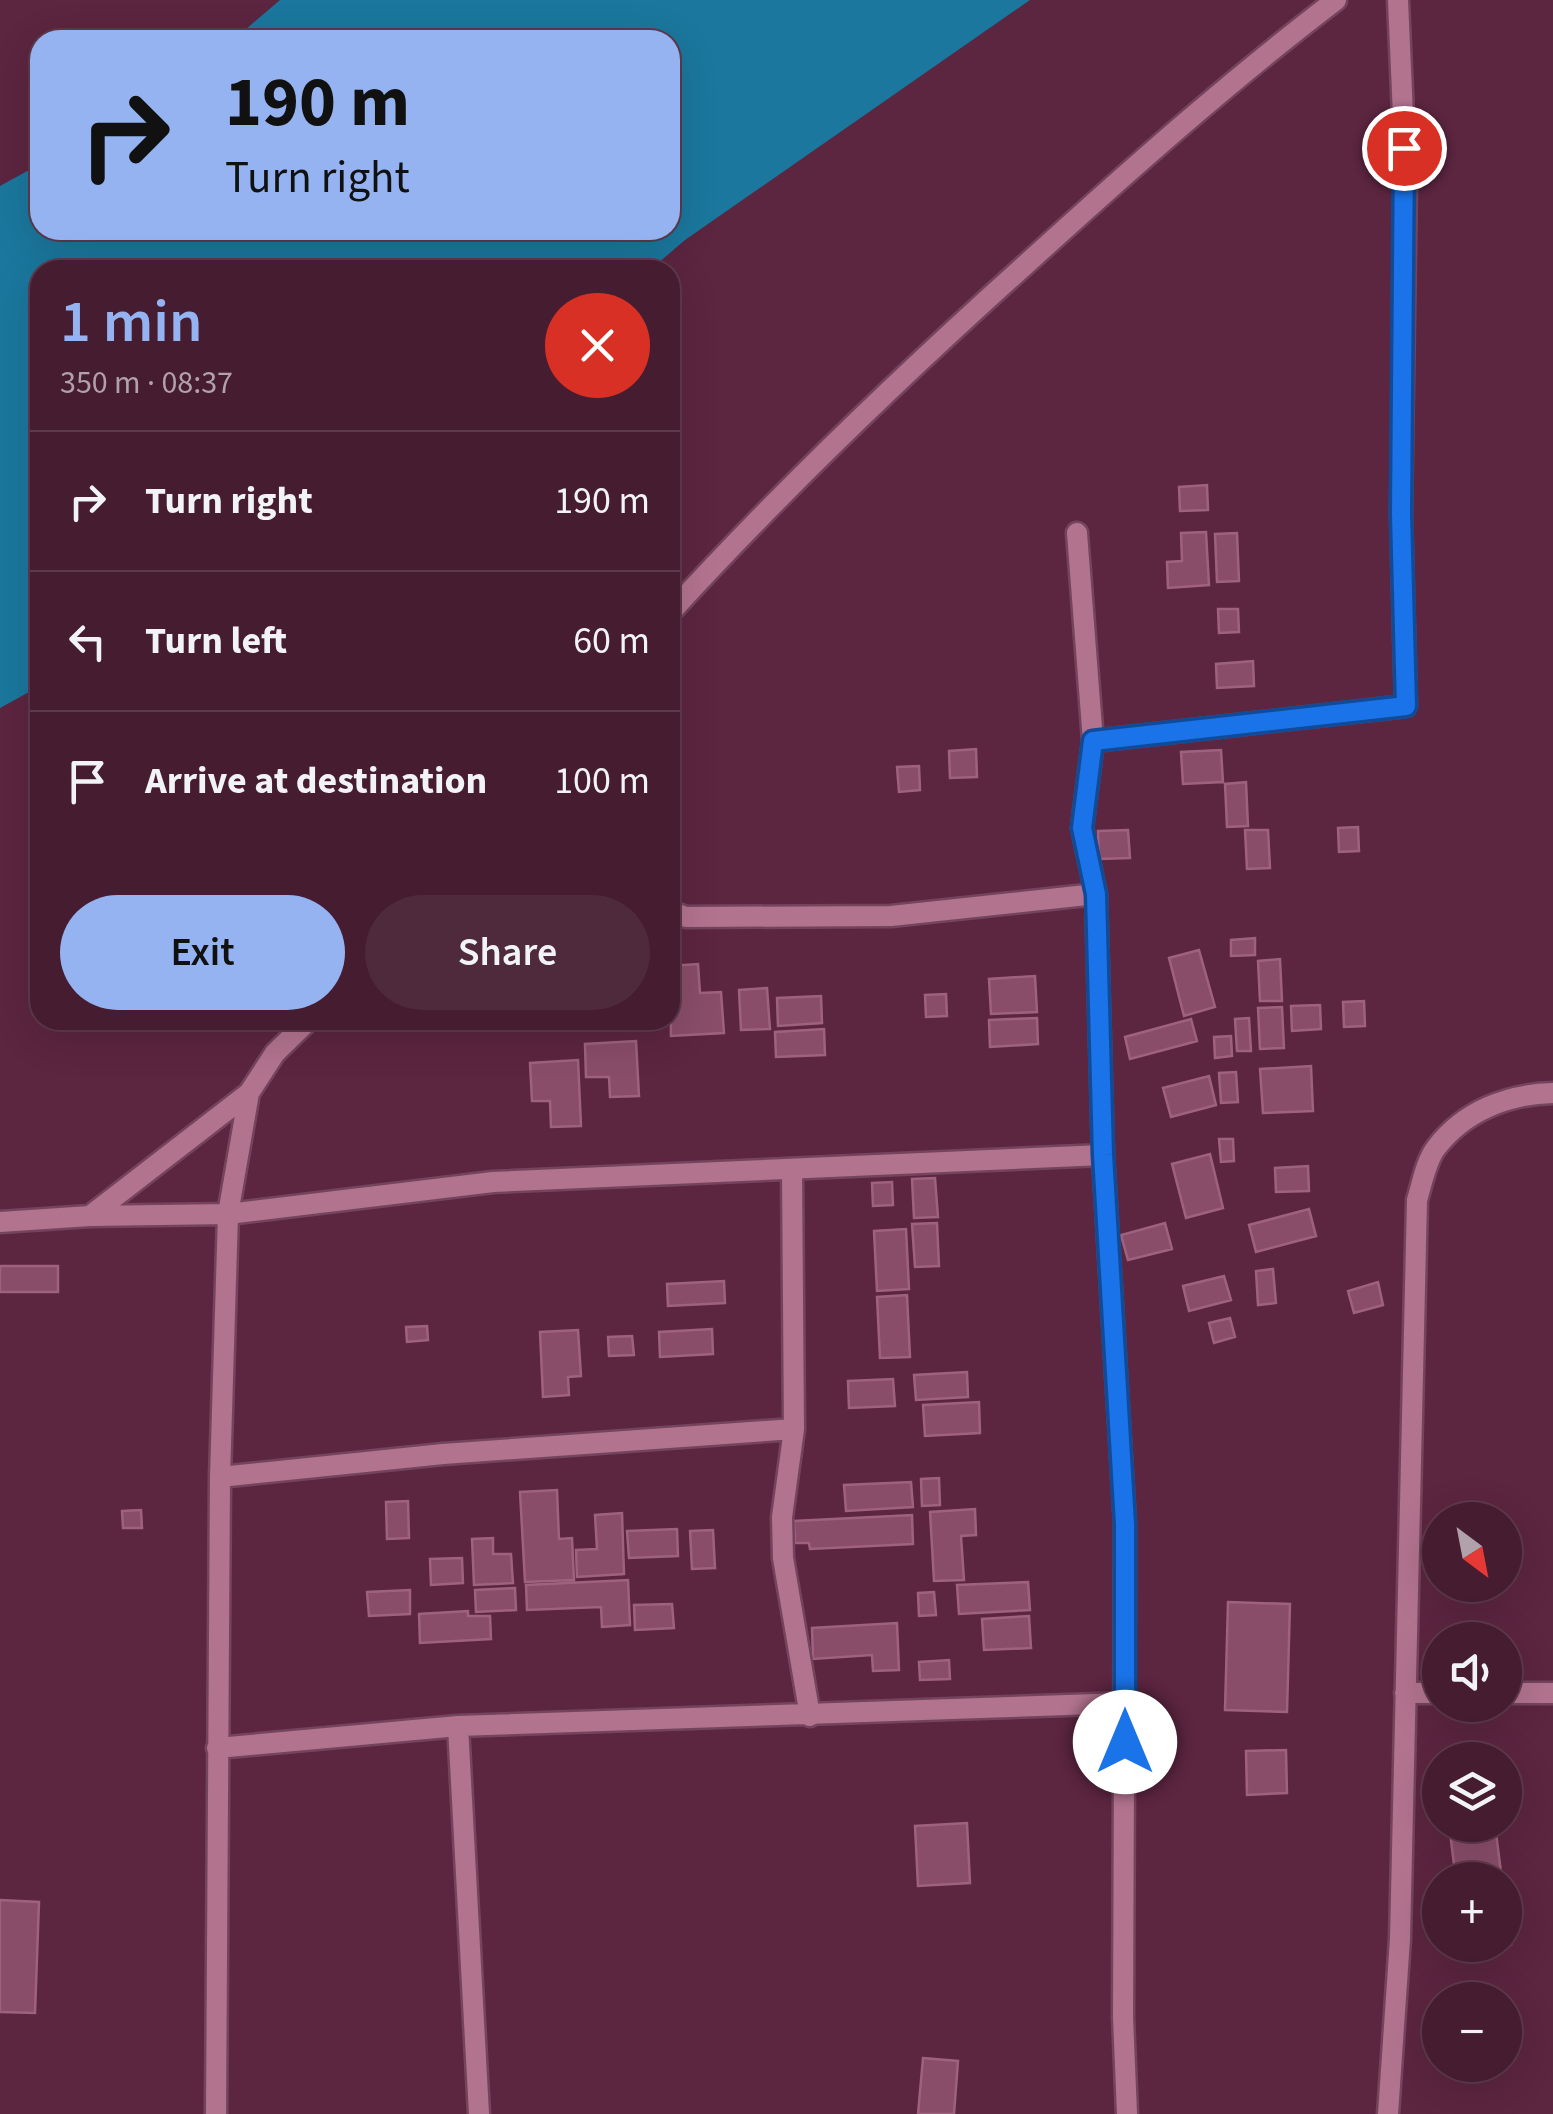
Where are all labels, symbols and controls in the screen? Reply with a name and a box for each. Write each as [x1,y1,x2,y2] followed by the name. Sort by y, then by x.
[225,53,410,153] text: 190 m
[60,70,190,200] icon: right
[1362,106,1447,191] pin
[1377,121,1432,176] icon: arrive
[225,146,410,210] text: Turn right
[60,280,203,365] text: 1 min
[545,293,650,398] button: close
[60,360,233,406] text: 350 m · 08:37
[60,474,115,529] icon: right
[145,474,313,528] text: Turn right
[554,474,650,528] text: 190 m
[60,614,115,669] icon: left
[145,614,287,668] text: Turn left
[573,614,650,668] text: 60 m
[60,754,115,809] icon: arrive
[145,754,487,808] text: Arrive at destination
[554,754,650,808] text: 100 m
[60,895,345,1010] button: Exit
[365,895,650,1010] button: Share
[1422,1502,1522,1602] north arrow
[1422,1502,1522,2082] map controls
[1422,1622,1522,1722] button: sound
[1073,1690,1177,1794] position arrow
[1422,1742,1522,1842] button: layers
[1422,1862,1522,1962] button: +
[1422,1982,1522,2082] button: −

